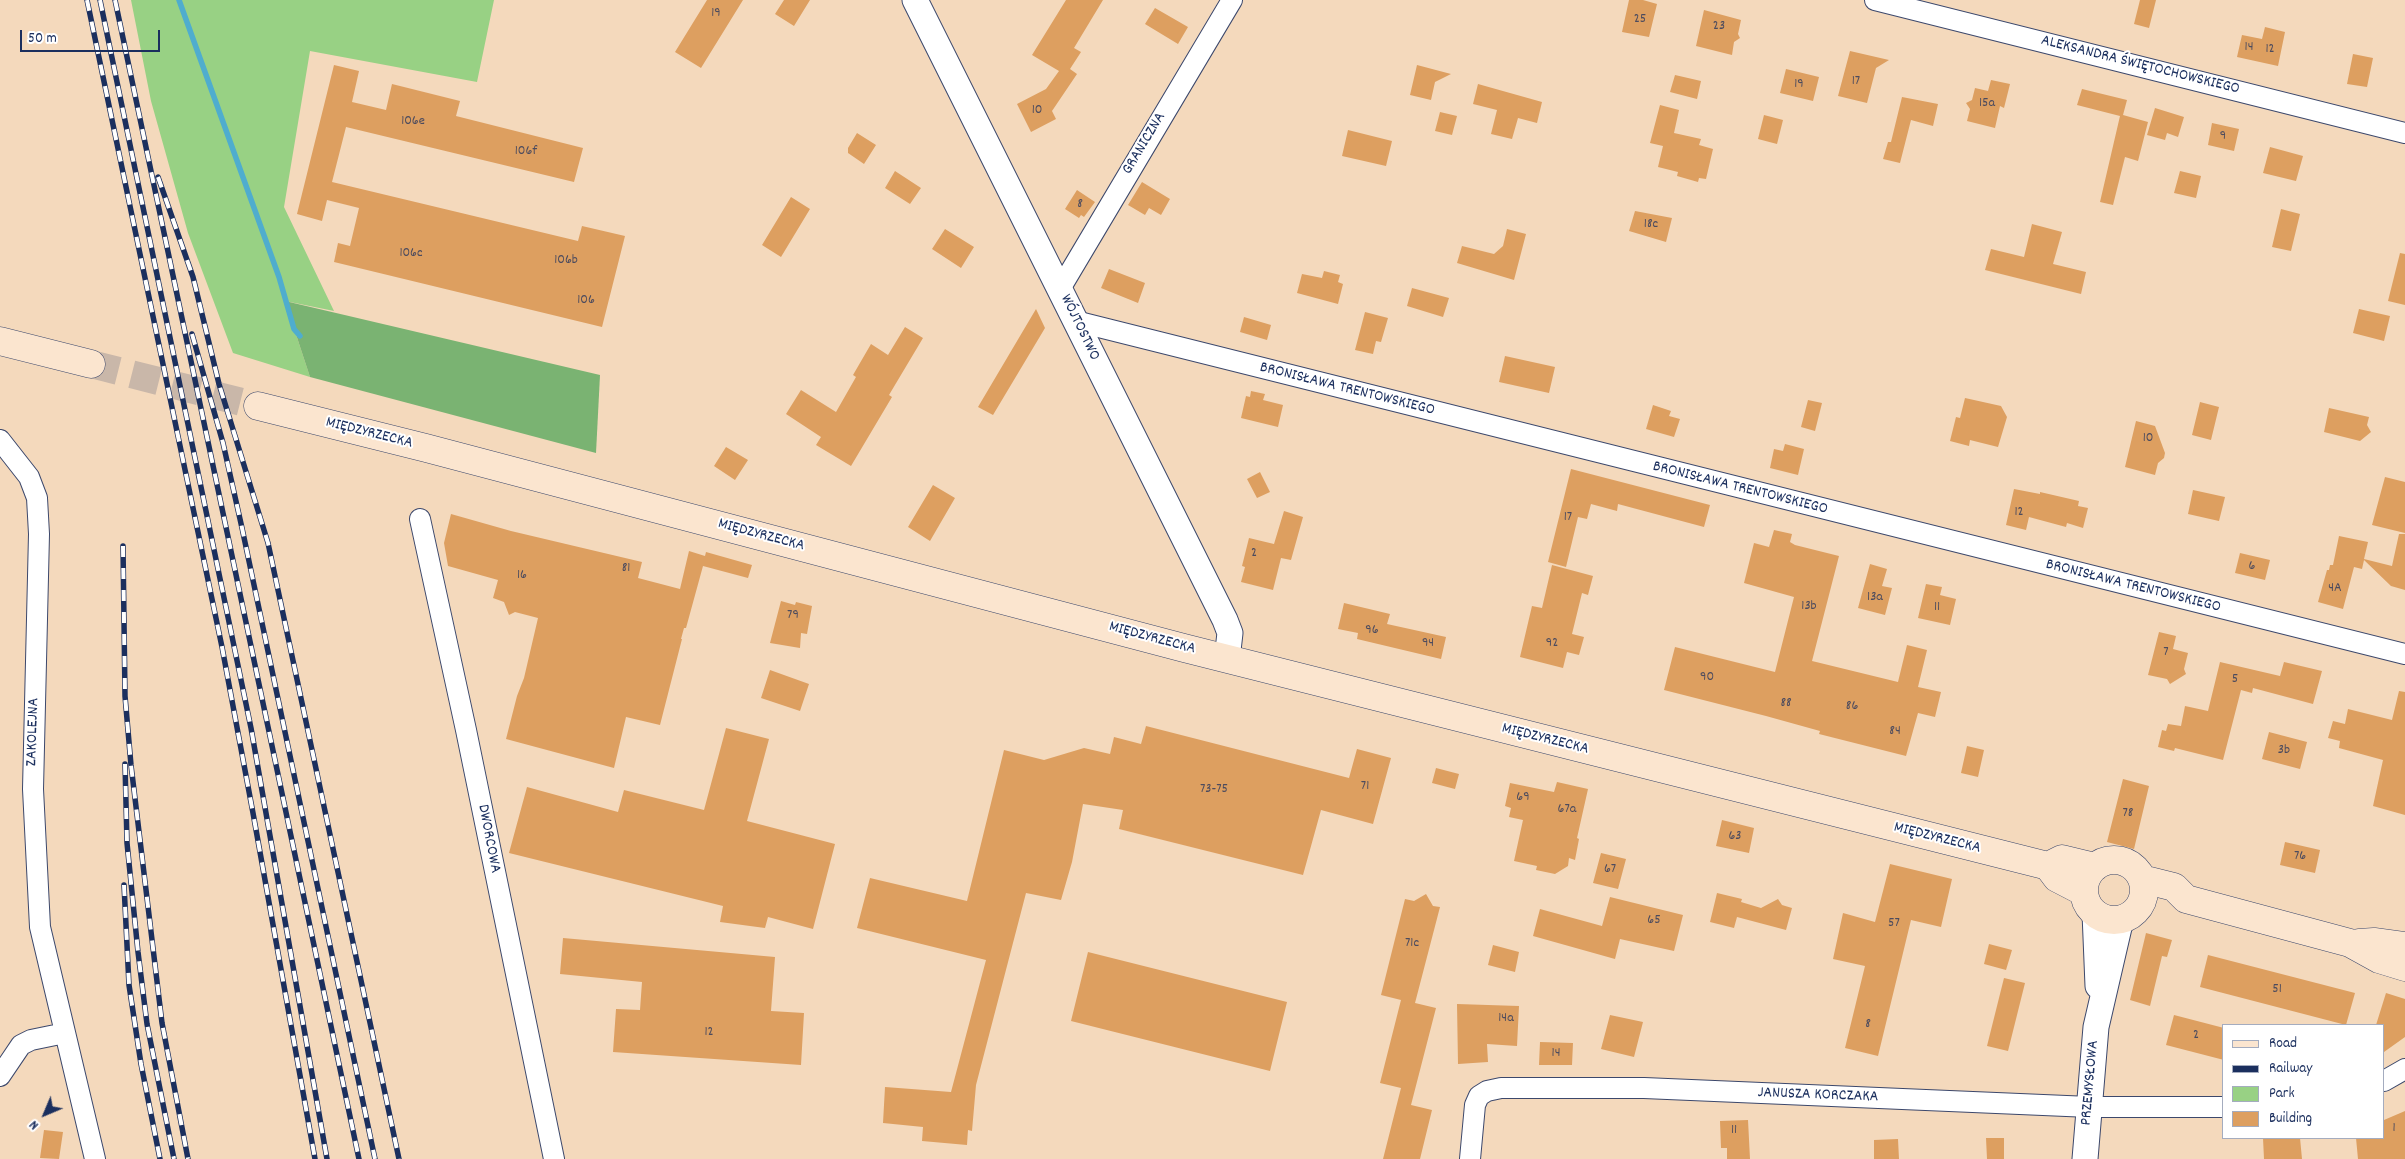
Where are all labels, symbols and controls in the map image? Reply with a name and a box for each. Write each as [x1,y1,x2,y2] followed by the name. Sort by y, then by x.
[711,6,721,22] house number: 19
[1634,12,1646,28] house number: 25
[1713,19,1725,35] house number: 23
[22,20,162,52] scale bar
[28,28,57,50] text: 50 m
[2039,32,2241,100] street label: ALEKSANDRA ŚWIĘTOCHOWSKIEGO
[2245,40,2253,56] house number: 14
[2265,42,2275,58] house number: 12
[1852,74,1860,90] house number: 17
[1794,77,1804,93] house number: 19
[1979,96,1995,112] house number: 15a
[1032,103,1042,119] house number: 10
[1119,109,1171,179] street label: GRANICZNA
[401,114,425,130] house number: 106e
[2220,129,2226,145] house number: 9
[515,144,537,160] house number: 106f
[1077,197,1083,213] house number: 8
[1644,217,1658,233] house number: 18c
[399,246,423,262] house number: 106c
[554,253,578,269] house number: 106b
[1055,292,1103,364] street label: WÓJTOSTWO
[577,293,595,309] house number: 106
[1258,359,1436,421] street label: BRONISŁAWA TRENTOWSKIEGO
[324,414,414,454] street label: MIĘDZYRZECKA
[2143,431,2153,447] house number: 10
[1651,458,1829,520] street label: BRONISŁAWA TRENTOWSKIEGO
[2014,505,2024,521] house number: 12
[1564,510,1572,526] house number: 17
[716,515,806,557] street label: MIĘDZYRZECKA
[1251,546,1257,562] house number: 2
[2044,556,2222,618] street label: BRONISŁAWA TRENTOWSKIEGO
[2249,559,2255,575] house number: 6
[622,561,630,577] house number: 81
[517,568,527,584] house number: 16
[2328,581,2342,597] house number: 4A
[1867,590,1883,606] house number: 13a
[1801,599,1817,615] house number: 13b
[1934,600,1940,616] house number: 11
[787,608,799,624] house number: 79
[1107,618,1197,660] street label: MIĘDZYRZECKA
[1365,623,1379,639] house number: 96
[1422,636,1434,652] house number: 94
[1546,636,1558,652] house number: 92
[2163,645,2169,661] house number: 7
[1700,670,1714,686] house number: 90
[2232,672,2238,688] house number: 5
[1780,696,1792,712] house number: 88
[23,697,45,767] street label: ZAKOLEJNA
[1846,699,1858,715] house number: 86
[1500,720,1590,760] street label: MIĘDZYRZECKA
[1889,724,1901,740] house number: 84
[2278,743,2290,759] house number: 3b
[1361,779,1369,795] house number: 71
[1200,782,1228,798] house number: 73-75
[1516,790,1530,806] house number: 69
[1558,802,1576,818] house number: 67a
[472,803,504,875] street label: DWORCOWA
[2123,806,2133,822] house number: 78
[1892,819,1982,859] street label: MIĘDZYRZECKA
[1728,829,1742,845] house number: 63
[2294,849,2306,865] house number: 76
[1604,862,1616,878] house number: 67
[1647,913,1661,929] house number: 65
[1888,916,1900,932] house number: 57
[1405,936,1419,952] house number: 71c
[2272,982,2282,998] house number: 51
[1498,1011,1514,1027] house number: 14a
[1865,1017,1871,1033] house number: 8
[2222,1024,2385,1139] legend
[704,1025,714,1041] house number: 12
[2193,1028,2199,1044] house number: 2
[2269,1033,2297,1055] text: Road
[2078,1040,2104,1126] street label: PRZEMYSŁOWA
[1552,1046,1560,1062] house number: 14
[2269,1058,2312,1080] text: Railway
[2269,1083,2295,1105] text: Park
[1757,1084,1879,1108] street label: JANUSZA KORCZAKA
[20,1089,70,1139] north arrow
[2269,1108,2312,1130] text: Building
[25,1115,44,1134] text: N
[2392,1121,2396,1137] house number: 1
[1731,1123,1737,1139] house number: 11

